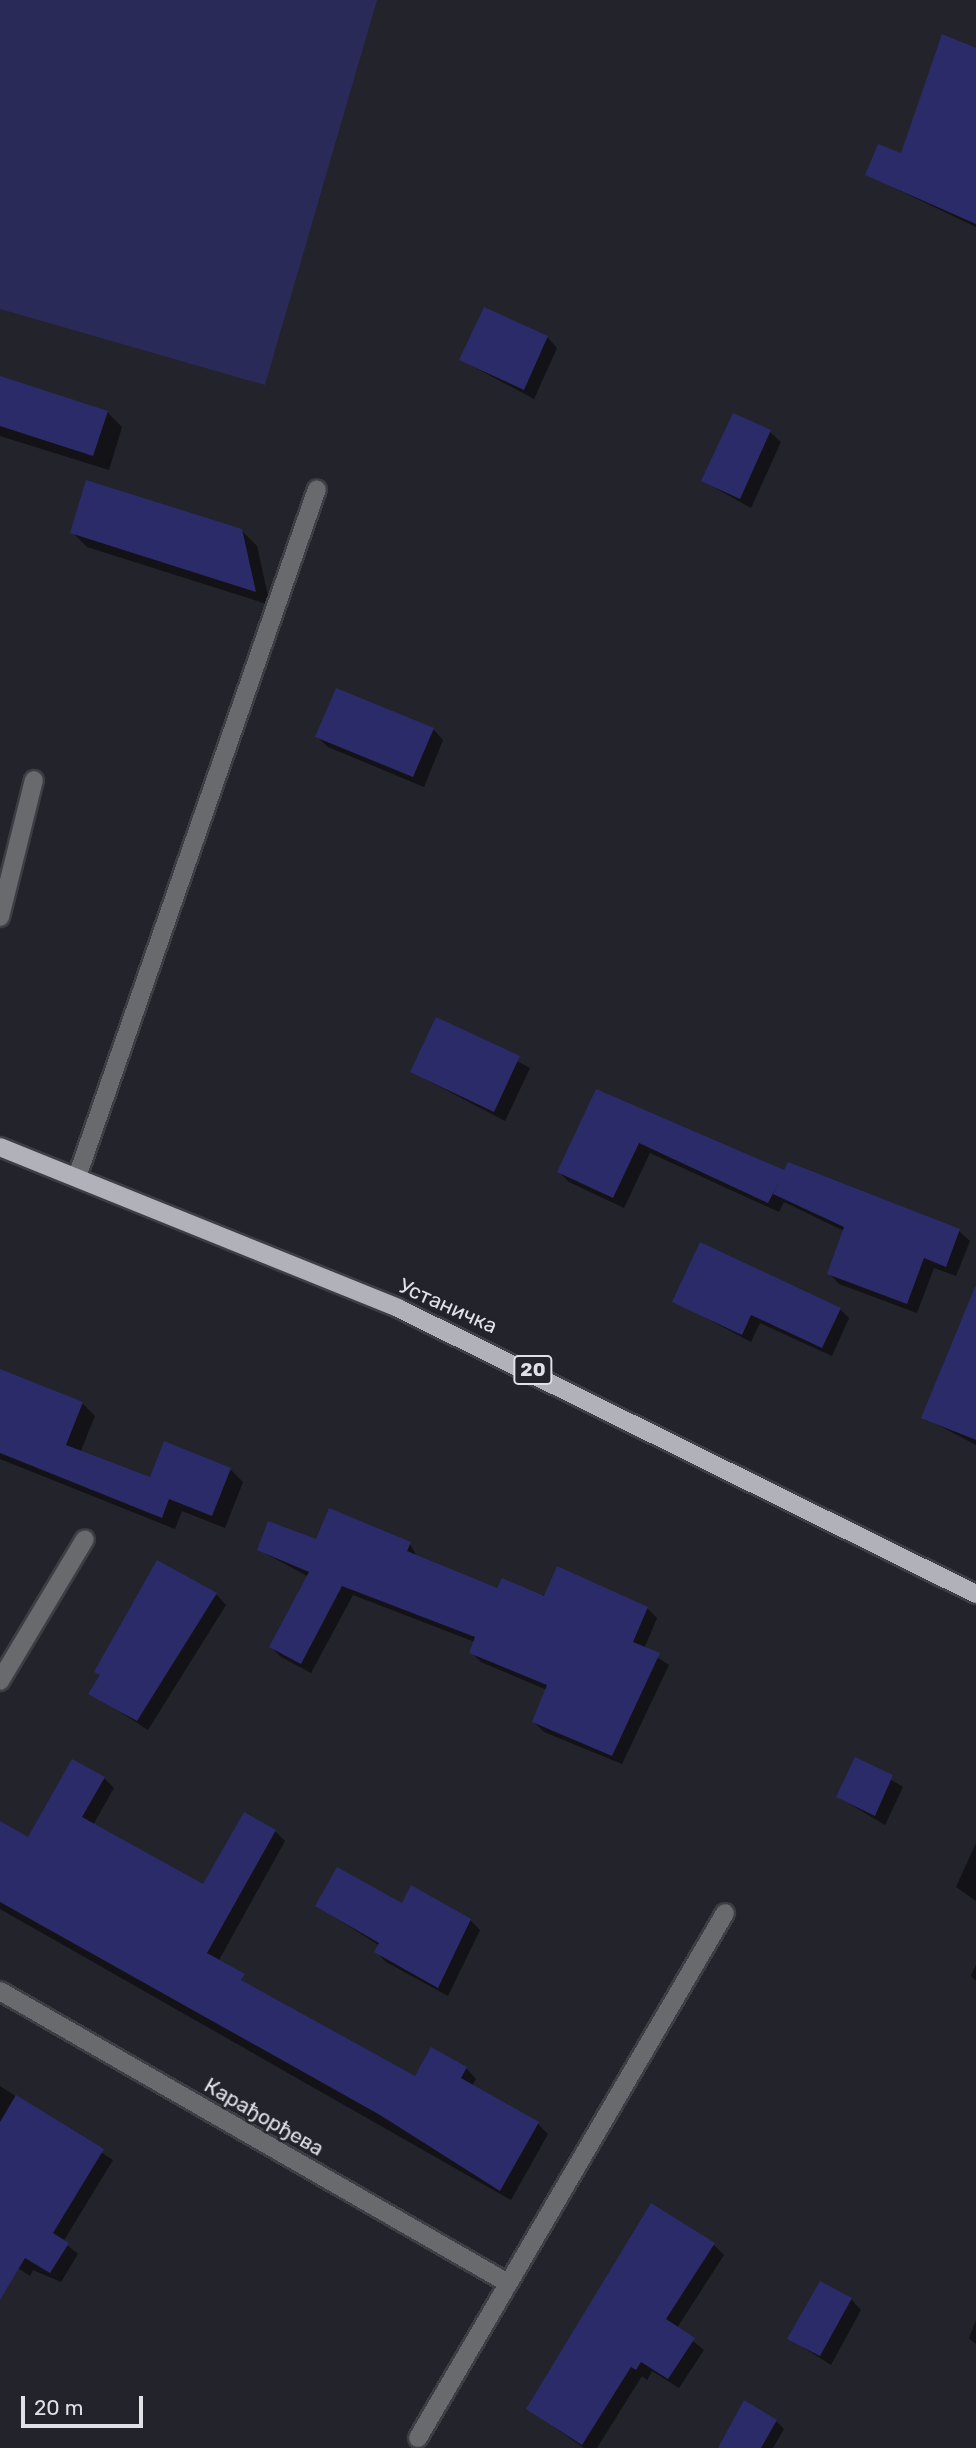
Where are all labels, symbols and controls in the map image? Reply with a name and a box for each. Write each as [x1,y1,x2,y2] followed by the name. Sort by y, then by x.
[395,1273,501,1339] street label: Устаничка
[512,1354,554,1386] road number: 20
[200,2073,328,2161] street label: Карађорђева
[24,2382,147,2426] scale bar
[34,2395,83,2420] text: 20 m

